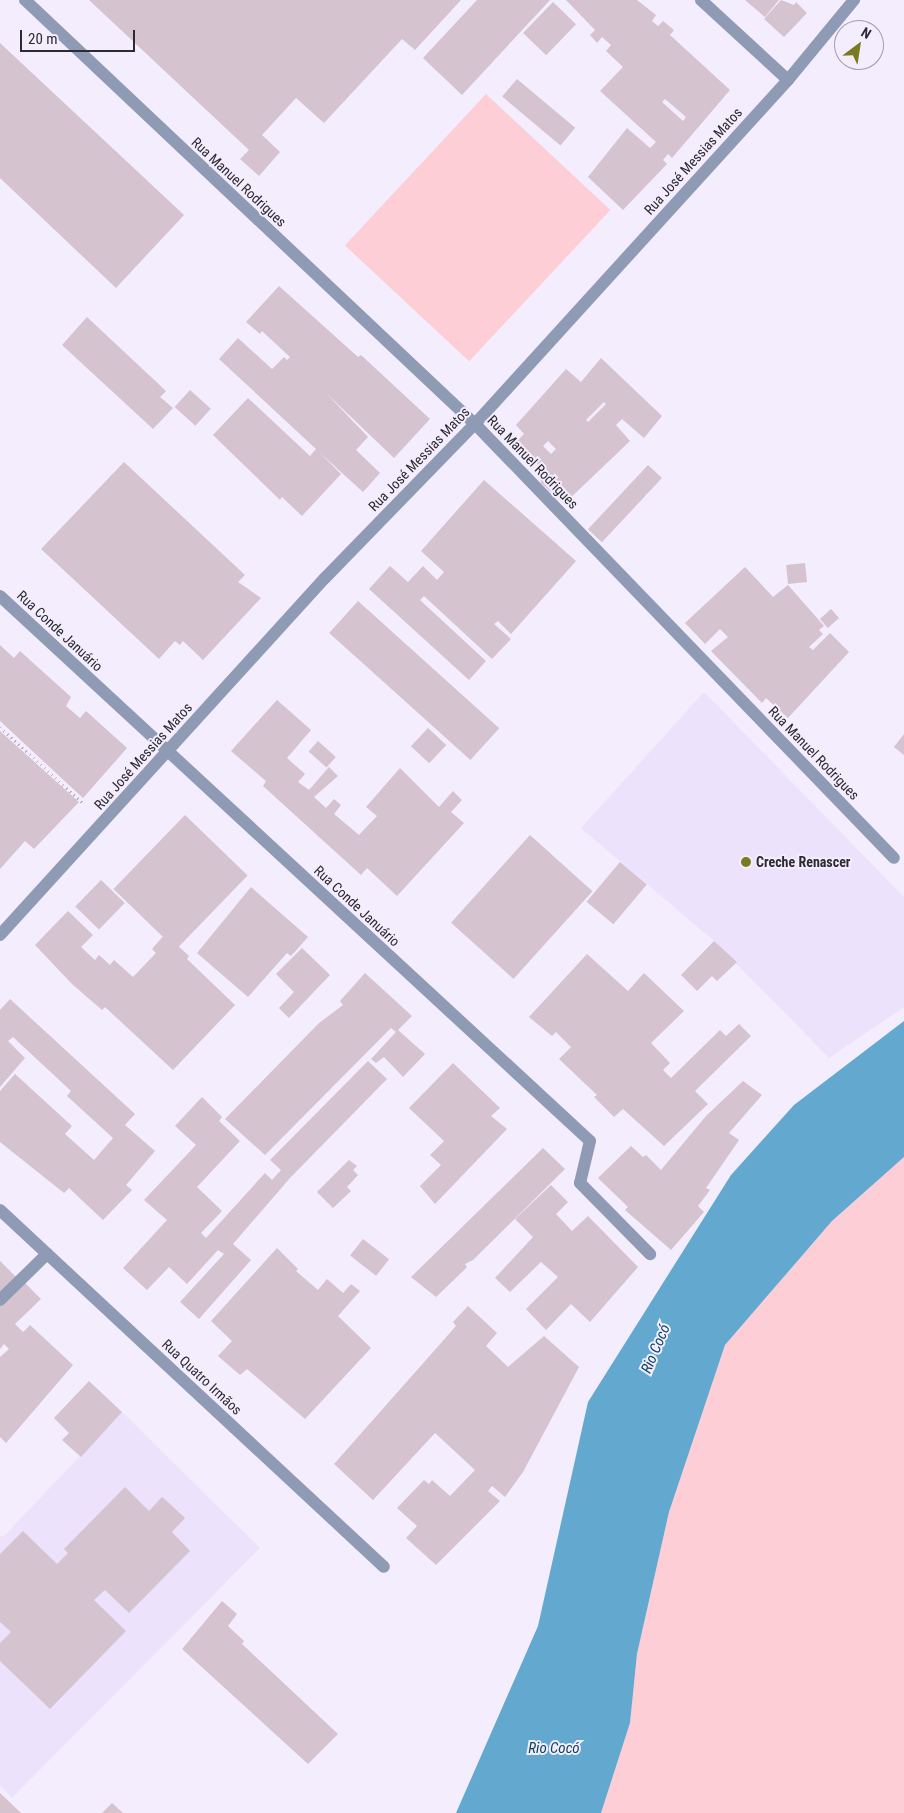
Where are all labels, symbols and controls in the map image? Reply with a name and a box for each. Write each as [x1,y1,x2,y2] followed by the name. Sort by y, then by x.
[22,20,138,52] scale bar
[834,20,884,70] north arrow
[858,24,874,42] text: N
[28,30,58,48] text: 20 m
[641,104,745,218] street label: Rua José Messias Matos
[188,134,290,230] street label: Rua Manuel Rodrigues
[365,403,473,515] street label: Rua José Messias Matos
[484,412,582,512] street label: Rua Manuel Rodrigues
[14,587,106,675] street label: Rua Conde Januário
[91,699,195,813] street label: Rua José Messias Matos
[765,703,863,803] street label: Rua Manuel Rodrigues
[756,854,850,870] place label: Creche Renascer
[740,856,752,868] marker: Creche Renascer
[311,862,403,950] street label: Rua Conde Januário
[638,1322,674,1376] water label: Rio Cocó
[159,1336,245,1418] street label: Rua Quatro Irmãos
[528,1740,580,1758] water label: Rio Cocó

